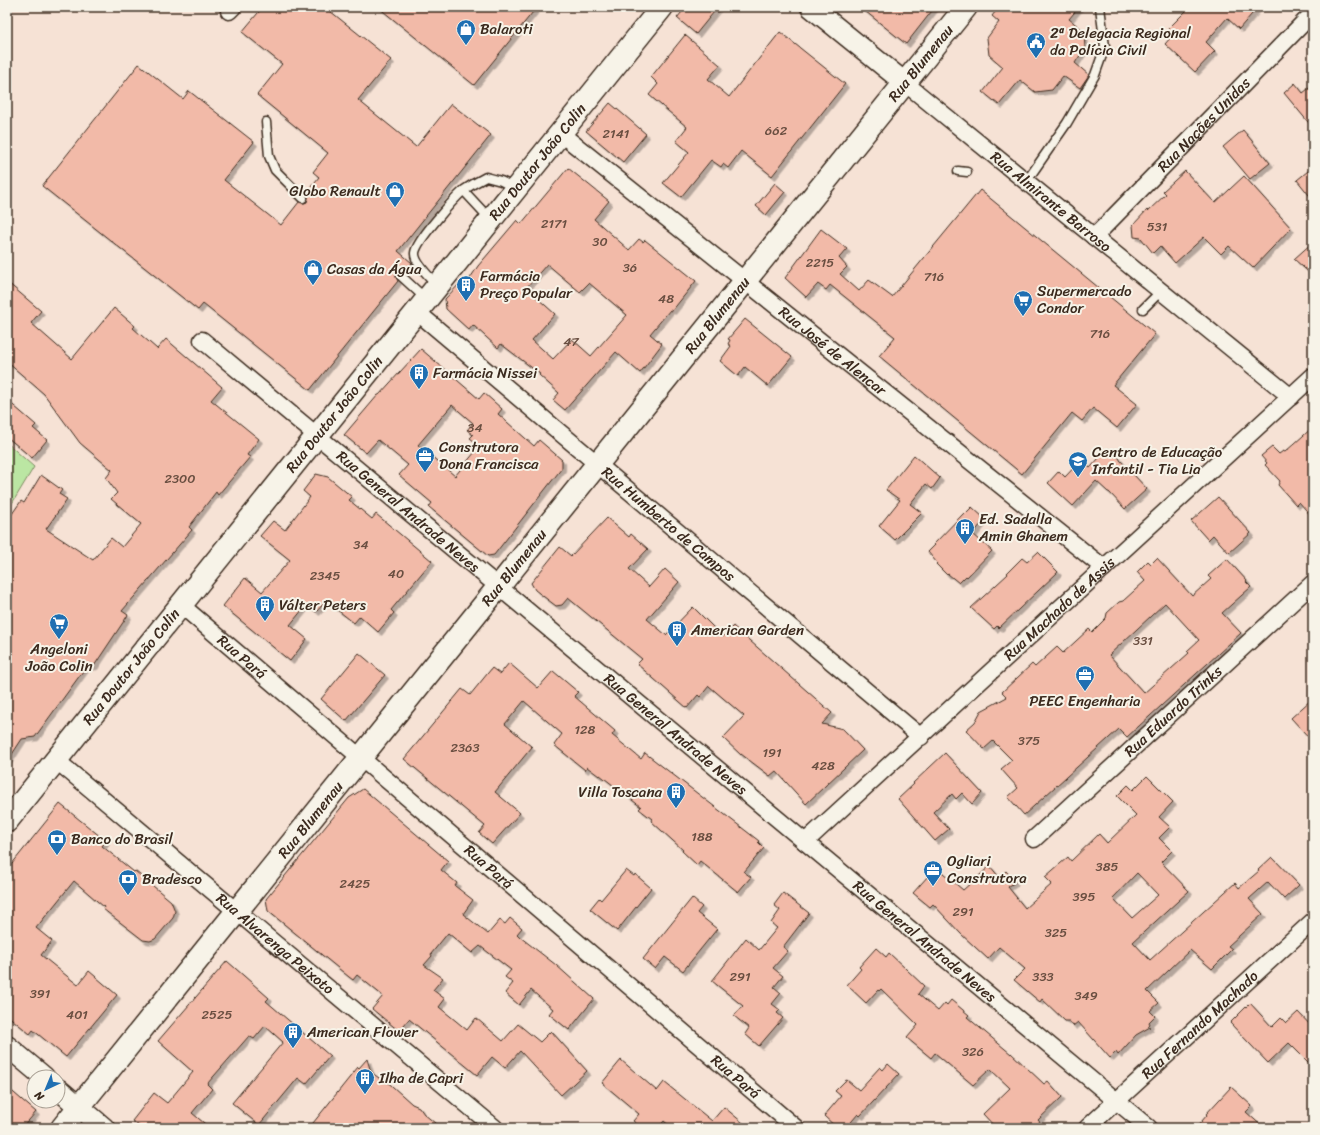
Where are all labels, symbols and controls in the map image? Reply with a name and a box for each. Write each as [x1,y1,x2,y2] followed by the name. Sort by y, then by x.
[480,16,533,42] place label: Balaroti
[455,18,477,46] shop icon: Balaroti
[881,19,960,108] street label: Rua Blumenau
[1050,20,1191,63] place label: 2ª Delegacia Regional da Polícia Civil
[1025,31,1047,59] public building icon: 2ª Delegacia Regional da Polícia Civil
[1151,71,1257,178] street label: Rua Nações Unidas
[482,97,593,226] street label: Rua Doutor João Colin
[765,119,788,142] house number: 662
[603,122,630,145] house number: 2141
[985,144,1117,259] street label: Rua Almirante Barroso
[289,178,381,204] place label: Globo Renault
[384,180,406,208] shop icon: Globo Renault
[541,212,567,235] house number: 2171
[1147,215,1168,238] house number: 531
[592,230,608,253] house number: 30
[806,251,834,274] house number: 2215
[327,256,422,282] place label: Casas da Água
[623,256,637,279] house number: 36
[302,258,324,286] shop icon: Casas da Água
[480,263,573,306] place label: Farmácia Preço Popular
[924,265,944,288] house number: 716
[678,271,757,360] street label: Rua Blumenau
[455,274,477,302] building icon: Farmácia Preço Popular
[1037,278,1132,321] place label: Supermercado Condor
[658,287,674,310] house number: 48
[1012,289,1034,317] supermarket icon: Supermercado Condor
[773,300,893,403] street label: Rua José de Alencar
[1090,322,1110,345] house number: 716
[563,330,580,353] house number: 47
[279,350,390,479] street label: Rua Doutor João Colin
[433,360,538,386] place label: Farmácia Nissei
[408,362,430,390] building icon: Farmácia Nissei
[467,416,483,439] house number: 34
[439,434,539,477] place label: Construtora Dona Francisca
[1091,439,1223,482] place label: Centro de Educação Infantil - Tia Lia
[330,444,486,580] street label: Rua General Andrade Neves
[414,445,436,473] office icon: Construtora Dona Francisca
[1067,450,1089,478] school or university icon: Centro de Educação Infantil - Tia Lia
[596,460,741,588] street label: Rua Humberto de Campos
[164,467,196,490] house number: 2300
[978,506,1068,549] place label: Ed. Sadalla Amin Ghanem
[954,517,976,545] building icon: Ed. Sadalla Amin Ghanem
[474,523,553,612] street label: Rua Blumenau
[353,533,369,556] house number: 34
[997,550,1121,667] street label: Rua Machado de Assis
[388,562,404,585] house number: 40
[310,564,340,587] house number: 2345
[279,592,367,618] place label: Válter Peters
[254,594,276,622] building icon: Válter Peters
[76,602,187,731] street label: Rua Doutor João Colin
[48,612,70,640] supermarket icon: Angeloni João Colin
[690,617,804,643] place label: American Garden
[666,619,688,647] building icon: American Garden
[211,628,273,686] street label: Rua Pará
[1133,629,1153,652] house number: 331
[25,636,93,679] place label: Angeloni João Colin
[1118,659,1229,763] street label: Rua Eduardo Trinks
[1074,664,1096,692] office icon: PEEC Engenharia
[598,666,754,802] street label: Rua General Andrade Neves
[1029,688,1141,714] place label: PEEC Engenharia
[575,718,596,741] house number: 128
[1018,729,1040,752] house number: 375
[450,736,480,759] house number: 2363
[762,741,782,764] house number: 191
[811,754,835,777] house number: 428
[271,775,350,864] street label: Rua Blumenau
[578,779,662,805] place label: Villa Toscana
[665,781,687,809] building icon: Villa Toscana
[691,825,713,848] house number: 188
[71,826,174,852] place label: Banco do Brasil
[46,828,68,856] bank icon: Banco do Brasil
[458,838,520,896] street label: Rua Pará
[947,848,1027,891] place label: Ogliari Construtora
[1096,855,1119,878] house number: 385
[922,859,944,887] office icon: Ogliari Construtora
[142,866,202,892] place label: Bradesco
[117,868,139,896] bank icon: Bradesco
[339,872,371,895] house number: 2425
[847,874,1003,1009] street label: Rua General Andrade Neves
[1072,885,1096,908] house number: 395
[210,886,341,1002] street label: Rua Alvarenga Peixoto
[952,900,974,923] house number: 291
[1045,921,1067,944] house number: 325
[1135,964,1265,1085] street label: Rua Fernando Machado
[729,965,751,988] house number: 291
[1032,965,1054,988] house number: 333
[30,982,51,1005] house number: 391
[1074,984,1098,1007] house number: 349
[66,1003,88,1026] house number: 401
[202,1003,232,1026] house number: 2525
[306,1019,419,1045] place label: American Flower
[282,1021,304,1049] building icon: American Flower
[962,1040,984,1063] house number: 326
[705,1048,767,1106] street label: Rua Pará
[378,1065,464,1091] place label: Ilha de Capri
[354,1067,376,1095] building icon: Ilha de Capri
[26,1069,66,1109] north arrow
[30,1086,49,1106] text: N

